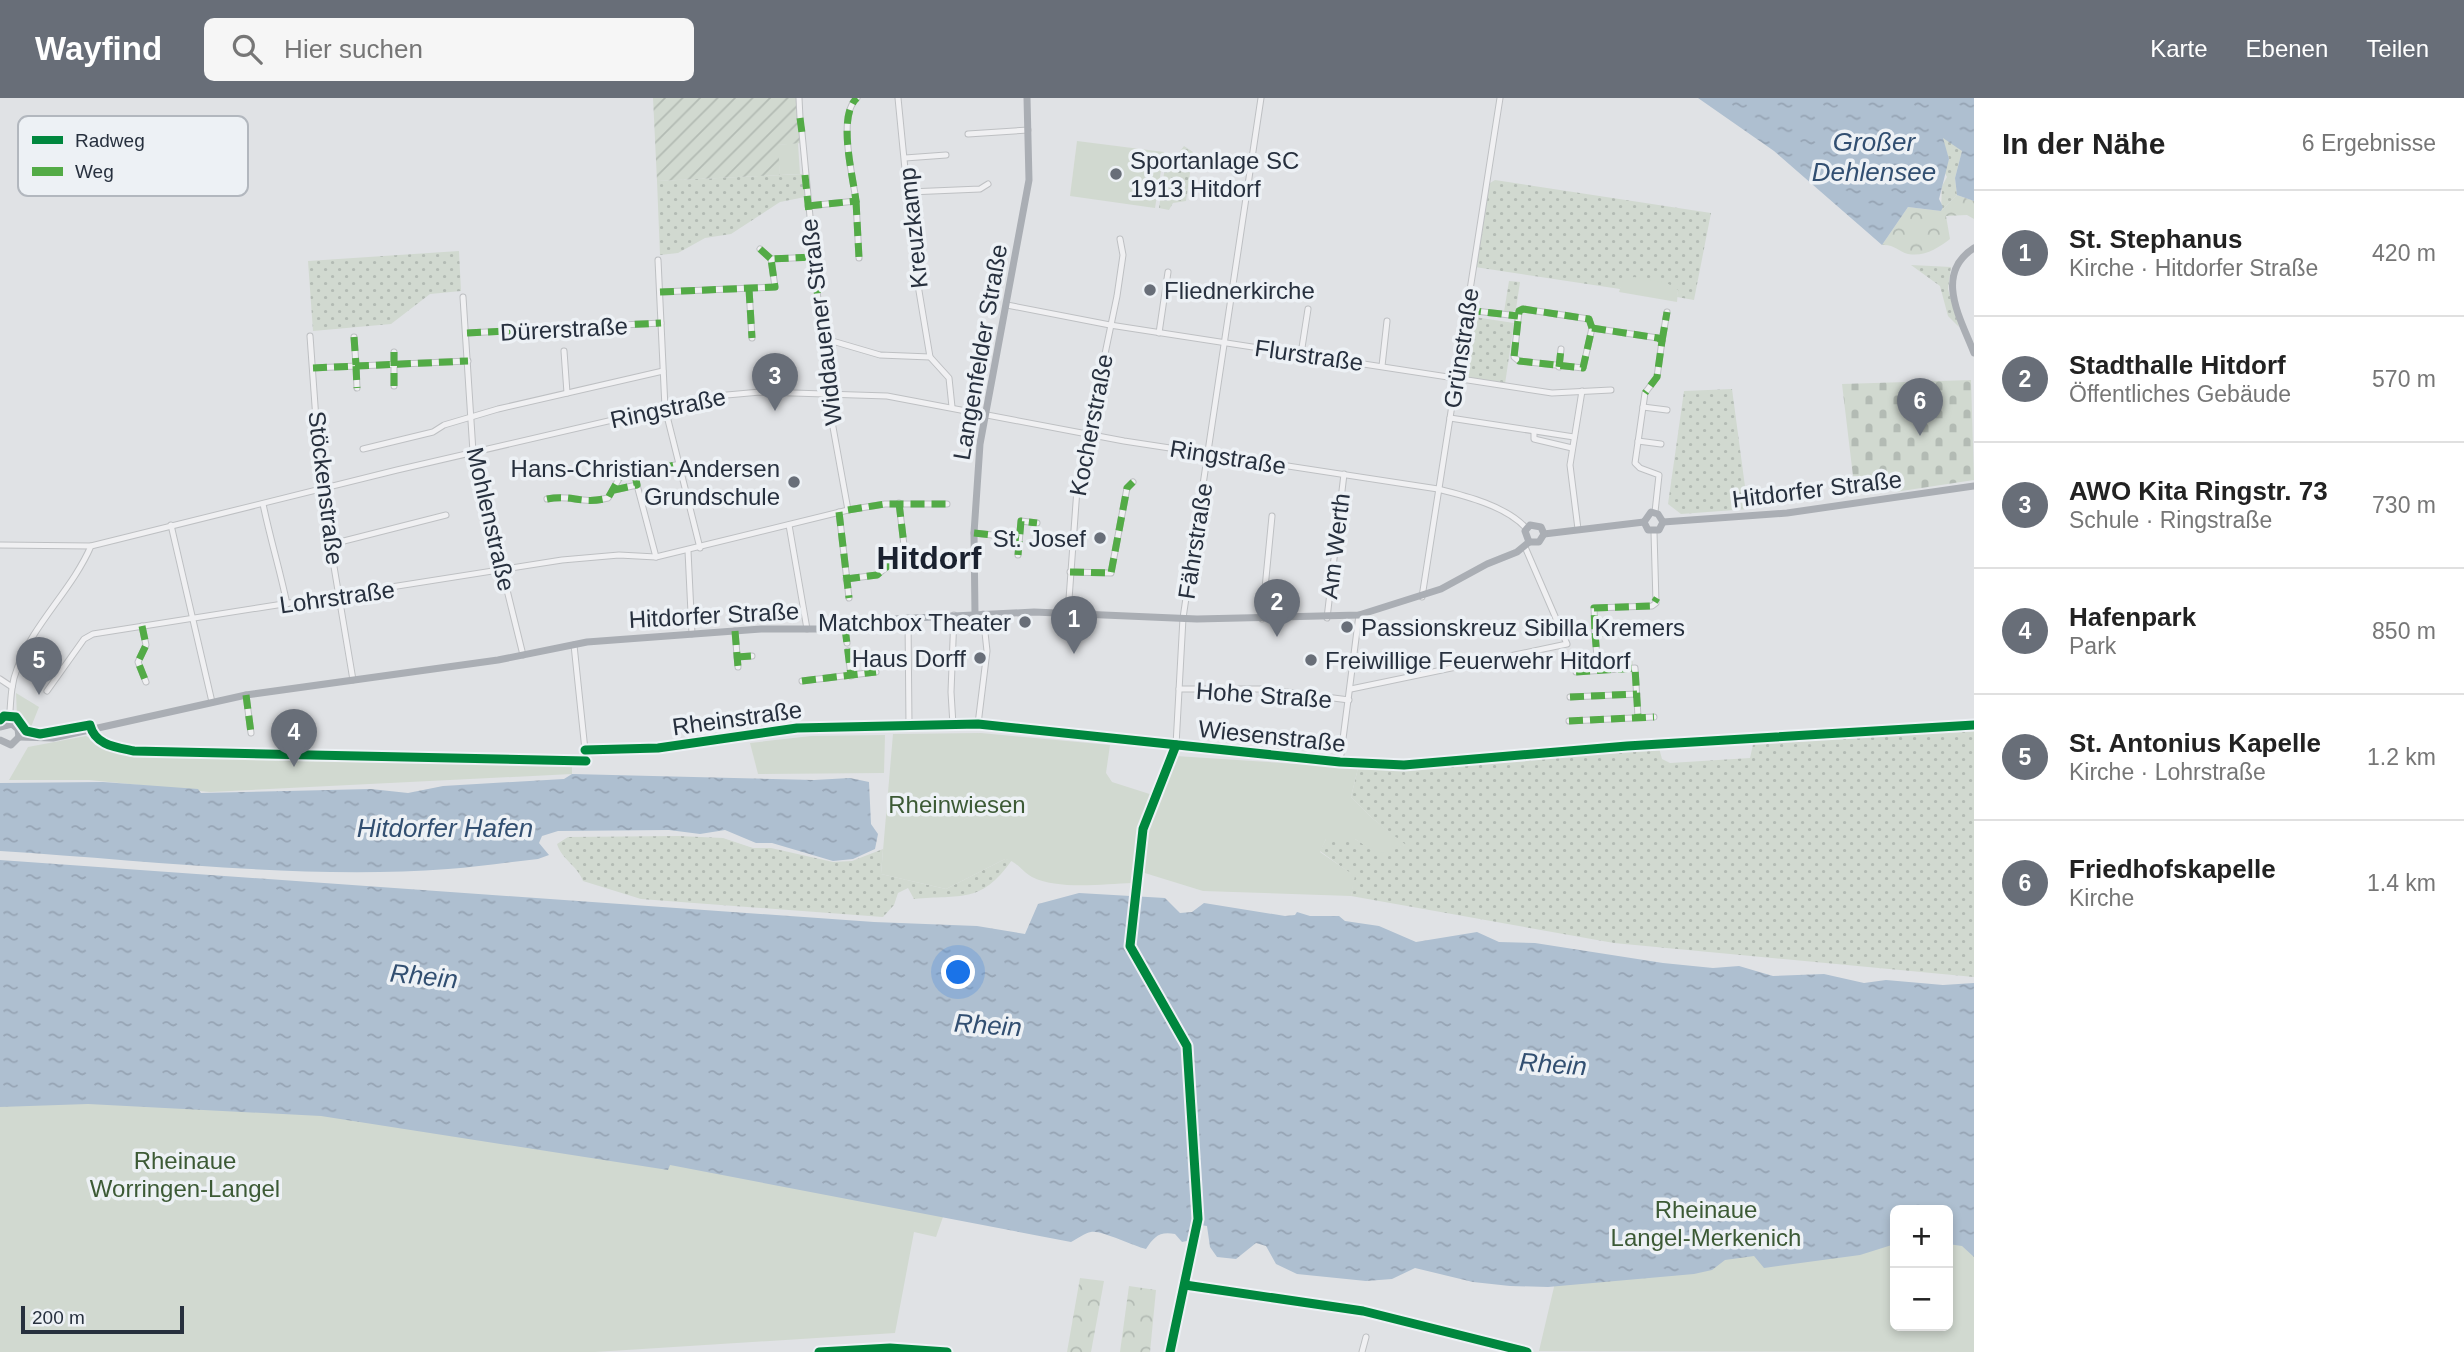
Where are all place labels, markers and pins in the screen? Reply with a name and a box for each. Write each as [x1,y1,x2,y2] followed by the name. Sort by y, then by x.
[1130,147,1299,202] place label: Sportanlage SC 1913 Hitdorf
[1108,166,1124,182] marker: Sportanlage SC 1913 Hitdorf
[1164,277,1315,304] place label: Fliednerkirche
[1142,282,1158,298] marker: Fliednerkirche
[752,353,798,411] pin: 3
[1897,378,1943,436] pin: 6
[511,455,780,510] place label: Hans-Christian-Andersen Grundschule
[786,474,802,490] marker: Hans-Christian-Andersen Grundschule
[993,525,1086,552] place label: St. Josef
[1092,530,1108,546] marker: St. Josef
[1254,579,1300,637] pin: 2
[1051,596,1097,654] pin: 1
[818,609,1011,636] place label: Matchbox Theater
[1017,614,1033,630] marker: Matchbox Theater
[1361,614,1685,641] place label: Passionskreuz Sibilla Kremers
[1339,619,1355,635] marker: Passionskreuz Sibilla Kremers
[16,637,62,695] pin: 5
[852,645,966,672] place label: Haus Dorff
[1325,647,1631,674] place label: Freiwillige Feuerwehr Hitdorf
[972,650,988,666] marker: Haus Dorff
[1303,652,1319,668] marker: Freiwillige Feuerwehr Hitdorf
[271,709,317,767] pin: 4

